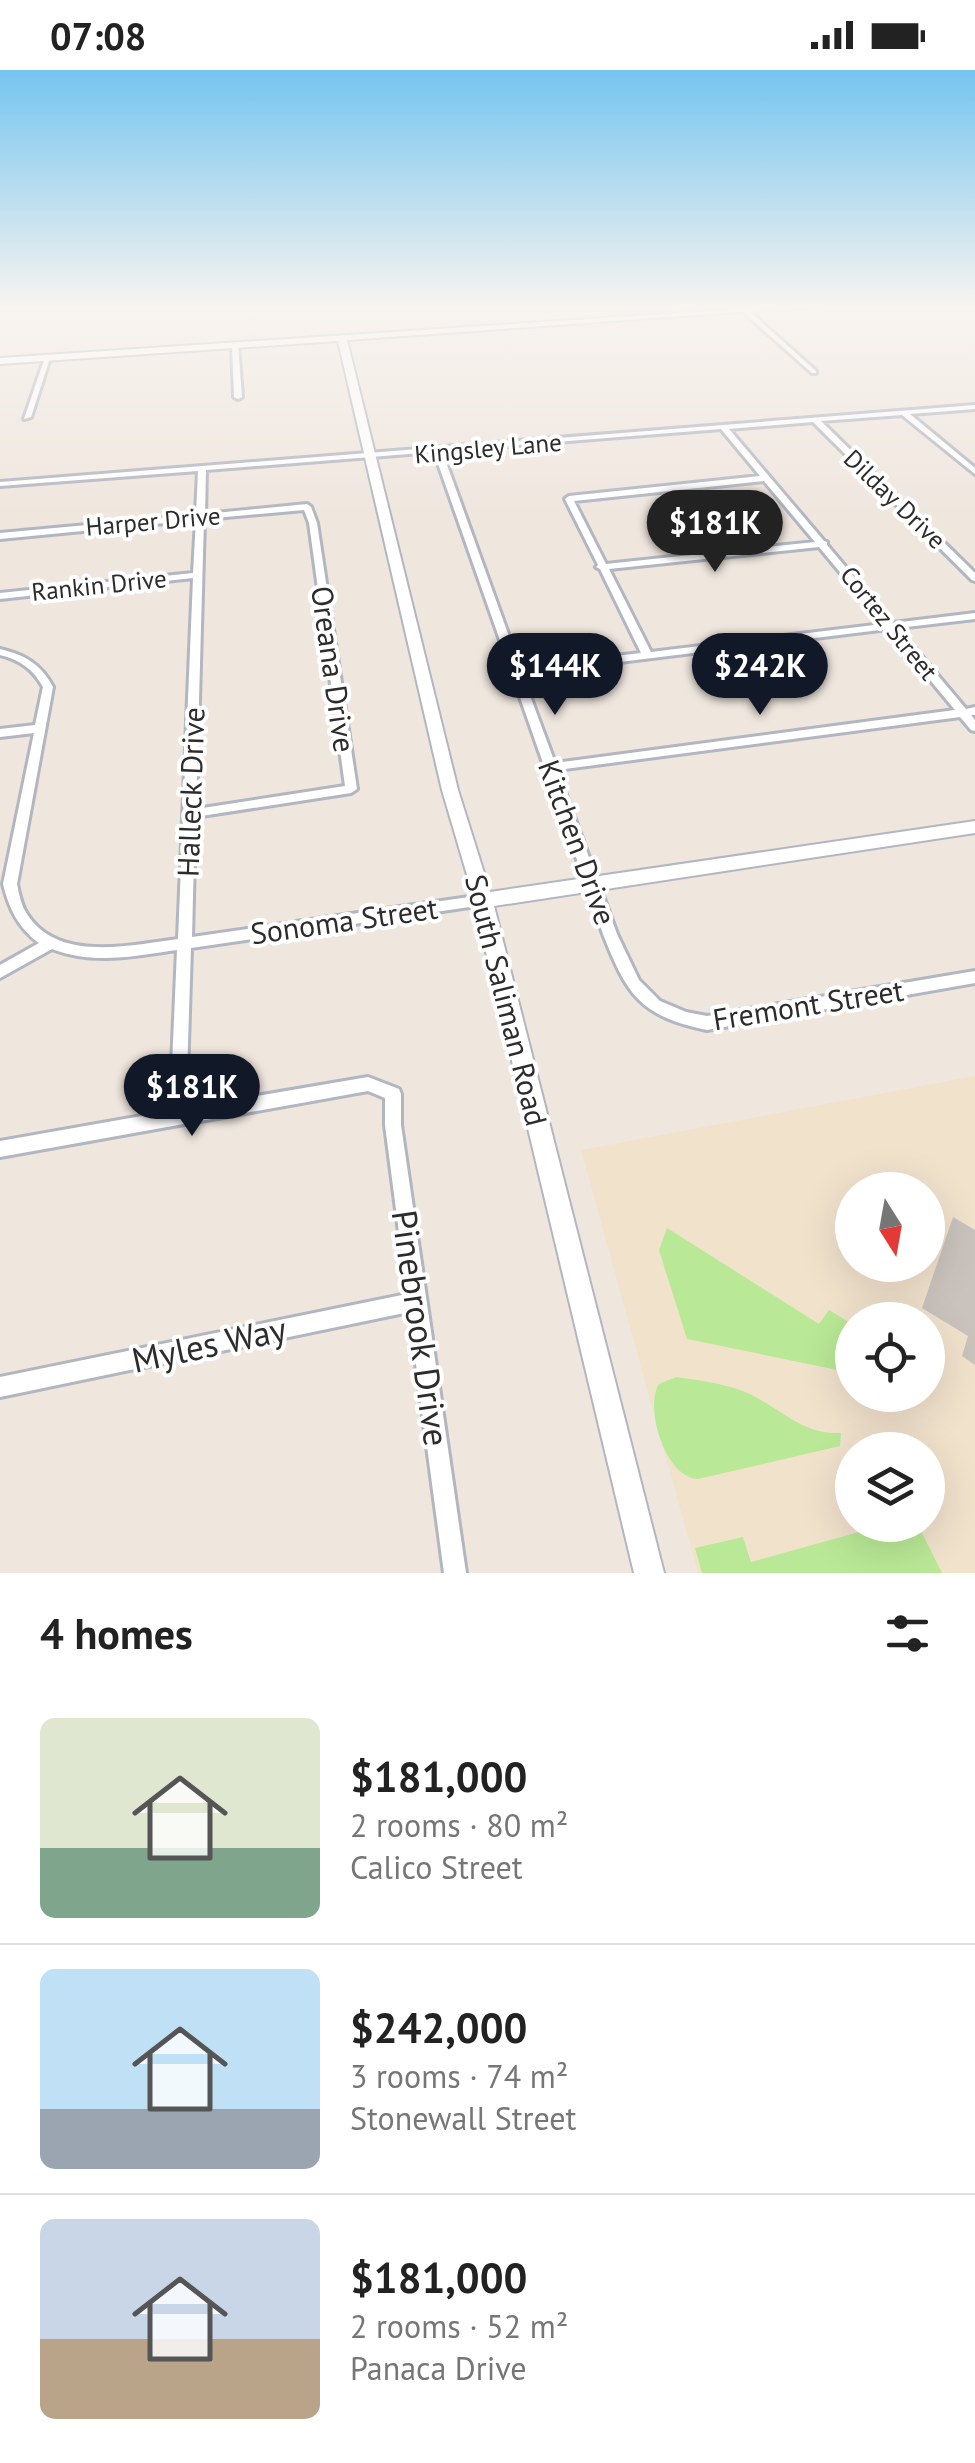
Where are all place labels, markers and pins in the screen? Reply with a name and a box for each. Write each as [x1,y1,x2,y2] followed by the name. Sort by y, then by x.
[645,490,785,575] pin: $181K
[485,633,625,718] pin: $144K
[690,633,830,718] pin: $242K
[122,1054,262,1139] pin: $181K

